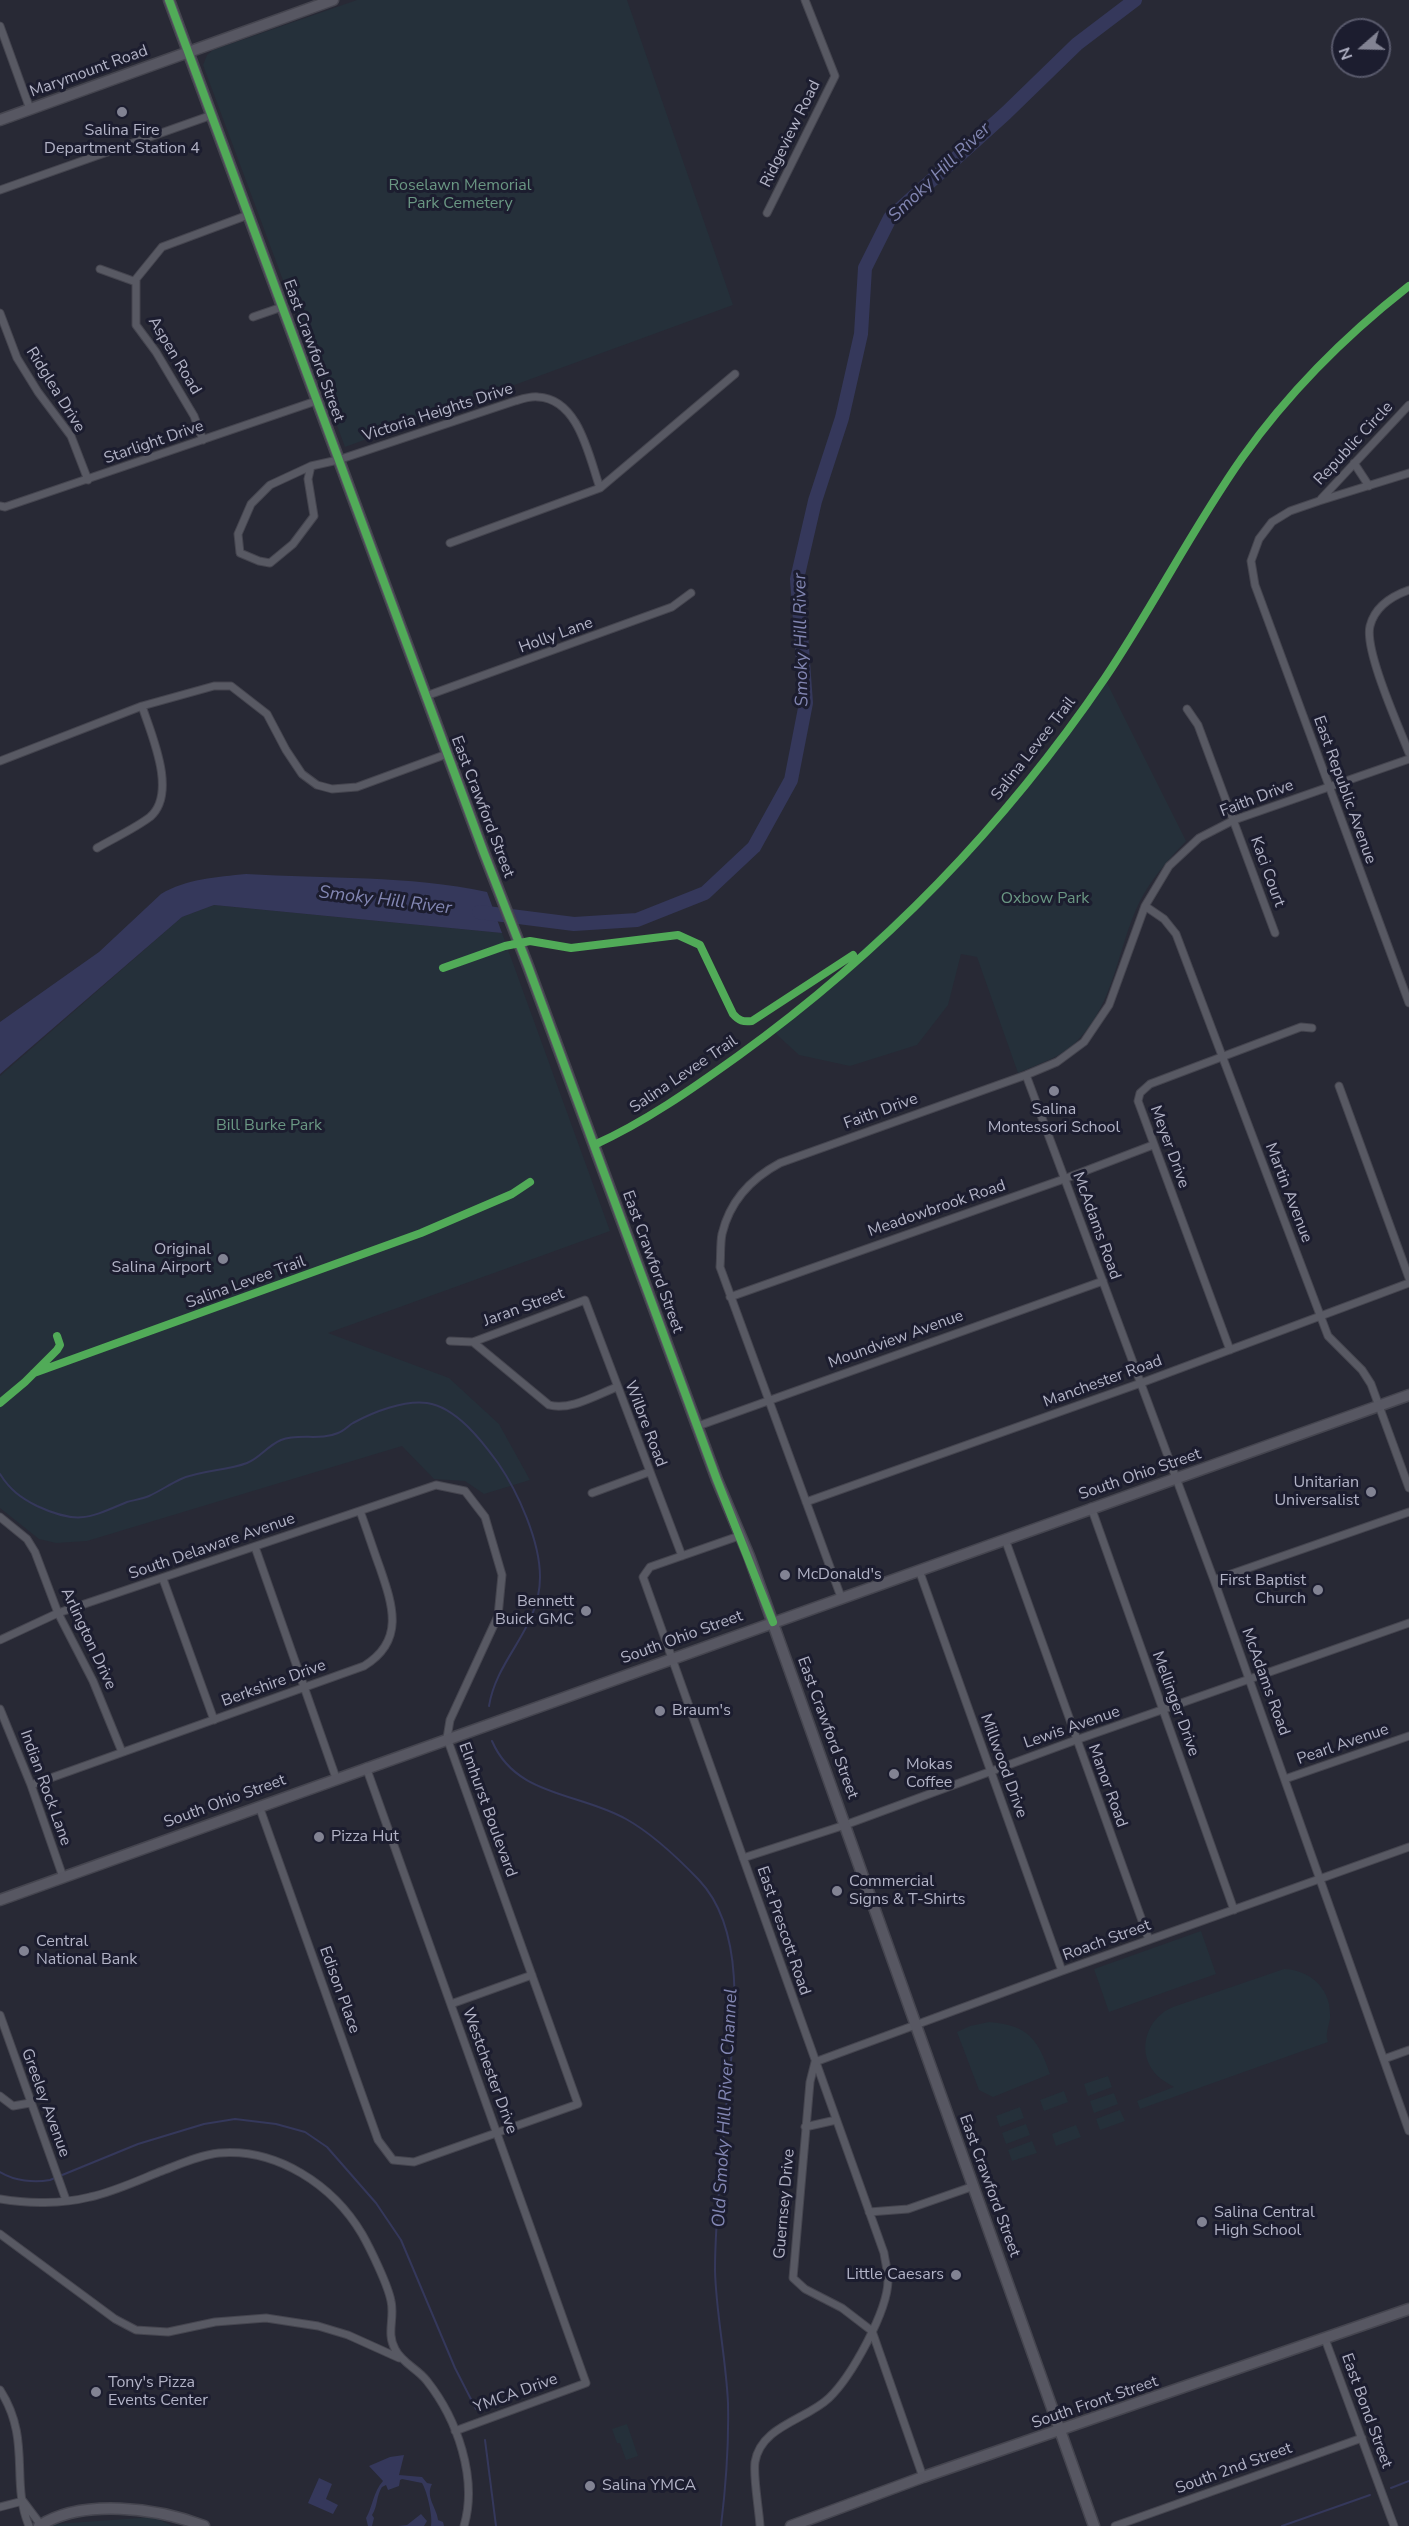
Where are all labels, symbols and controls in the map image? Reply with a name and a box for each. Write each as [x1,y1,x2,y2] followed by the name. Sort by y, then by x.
[1331,18,1391,78] north arrow
[27,42,151,102] street label: Marymount Road
[1334,44,1358,63] text: N
[757,77,825,191] street label: Ridgeview Road
[115,105,129,119] marker: Salina Fire Department Station 4
[884,119,996,227] water label: Smoky Hill River
[44,121,200,159] place label: Salina Fire Department Station 4
[389,176,531,214] park label: Roselawn Memorial Park Cemetery
[278,277,348,425] street label: East Crawford Street
[143,314,205,398] street label: Aspen Road
[21,344,89,436] street label: Ridglea Drive
[360,380,516,446] street label: Victoria Heights Drive
[1310,398,1398,490] street label: Republic Circle
[102,417,206,469] street label: Starlight Drive
[790,573,814,707] water label: Smoky Hill River
[516,614,596,658] street label: Holly Lane
[988,694,1080,804] street label: Salina Levee Trail
[1308,713,1380,867] street label: East Republic Avenue
[446,733,518,881] street label: East Crawford Street
[1217,776,1297,822] street label: Faith Drive
[1245,834,1289,910] street label: Kaci Court
[317,882,453,920] water label: Smoky Hill River
[1001,889,1089,909] park label: Oxbow Park
[627,1032,741,1118] street label: Salina Levee Trail
[1047,1084,1061,1098] marker: Salina Montessori School
[841,1090,921,1134] street label: Faith Drive
[988,1100,1120,1138] place label: Salina Montessori School
[1145,1103,1193,1191] street label: Meyer Drive
[216,1116,322,1136] park label: Bill Burke Park
[1260,1140,1316,1246] street label: Martin Avenue
[1068,1170,1124,1282] street label: McAdams Road
[866,1176,1008,1242] street label: Meadowbrook Road
[617,1188,687,1336] street label: East Crawford Street
[111,1240,211,1278] place label: Original Salina Airport
[184,1252,308,1314] street label: Salina Levee Trail
[216,1252,230,1266] marker: Original Salina Airport
[481,1285,567,1331] street label: Jaran Street
[826,1307,966,1373] street label: Moundview Avenue
[1041,1352,1165,1412] street label: Manchester Road
[620,1378,670,1470] street label: Wilbre Road
[1076,1445,1204,1505] street label: South Ohio Street
[1274,1473,1359,1511] place label: Unitarian Universalist
[1364,1485,1378,1499] marker: Unitarian Universalist
[126,1510,298,1584] street label: South Delaware Avenue
[797,1565,882,1585] place label: McDonald's
[778,1568,792,1582] marker: McDonald's
[1219,1571,1306,1609] place label: First Baptist Church
[1311,1583,1325,1597] marker: First Baptist Church
[56,1585,120,1693] street label: Arlington Drive
[495,1592,574,1630] place label: Bennett Buick GMC
[579,1604,593,1618] marker: Bennett Buick GMC
[618,1607,746,1669] street label: South Ohio Street
[1237,1626,1293,1738] street label: McAdams Road
[1147,1649,1203,1759] street label: Mellinger Drive
[792,1654,862,1802] street label: East Crawford Street
[219,1656,329,1712] street label: Berkshire Drive
[672,1701,731,1721] place label: Braum's
[1021,1703,1123,1753] street label: Lewis Avenue
[653,1704,667,1718] marker: Braum's
[975,1711,1031,1821] street label: Millwood Drive
[1295,1720,1391,1770] street label: Pearl Avenue
[15,1728,75,1848] street label: Indian Rock Lane
[454,1740,520,1880] street label: Elmhurst Boulevard
[1083,1742,1131,1830] street label: Manor Road
[906,1755,953,1793] place label: Mokas Coffee
[887,1767,901,1781] marker: Mokas Coffee
[161,1771,289,1833] street label: South Ohio Street
[331,1827,399,1847] place label: Pizza Hut
[312,1830,326,1844] marker: Pizza Hut
[752,1864,814,1998] street label: East Prescott Road
[849,1872,965,1910] place label: Commercial Signs & T-Shirts
[830,1884,844,1898] marker: Commercial Signs & T-Shirts
[1060,1916,1154,1966] street label: Roach Street
[36,1932,137,1970] place label: Central National Bank
[17,1944,31,1958] marker: Central National Bank
[314,1944,364,2036] street label: Edison Place
[709,1988,743,2228] water label: Old Smoky Hill River Channel
[457,2005,521,2137] street label: Westchester Drive
[16,2046,74,2160] street label: Greeley Avenue
[954,2112,1024,2260] street label: East Crawford Street
[771,2148,799,2260] street label: Guernsey Drive
[1214,2203,1315,2241] place label: Salina Central High School
[1195,2215,1209,2229] marker: Salina Central High School
[846,2265,944,2285] place label: Little Caesars
[949,2268,963,2282] marker: Little Caesars
[1336,2351,1396,2471] street label: East Bond Street
[472,2370,560,2418] street label: YMCA Drive
[1029,2372,1161,2434] street label: South Front Street
[108,2373,208,2411] place label: Tony's Pizza Events Center
[89,2385,103,2399] marker: Tony's Pizza Events Center
[1173,2439,1295,2499] street label: South 2nd Street
[602,2476,696,2496] place label: Salina YMCA
[583,2479,597,2493] marker: Salina YMCA

